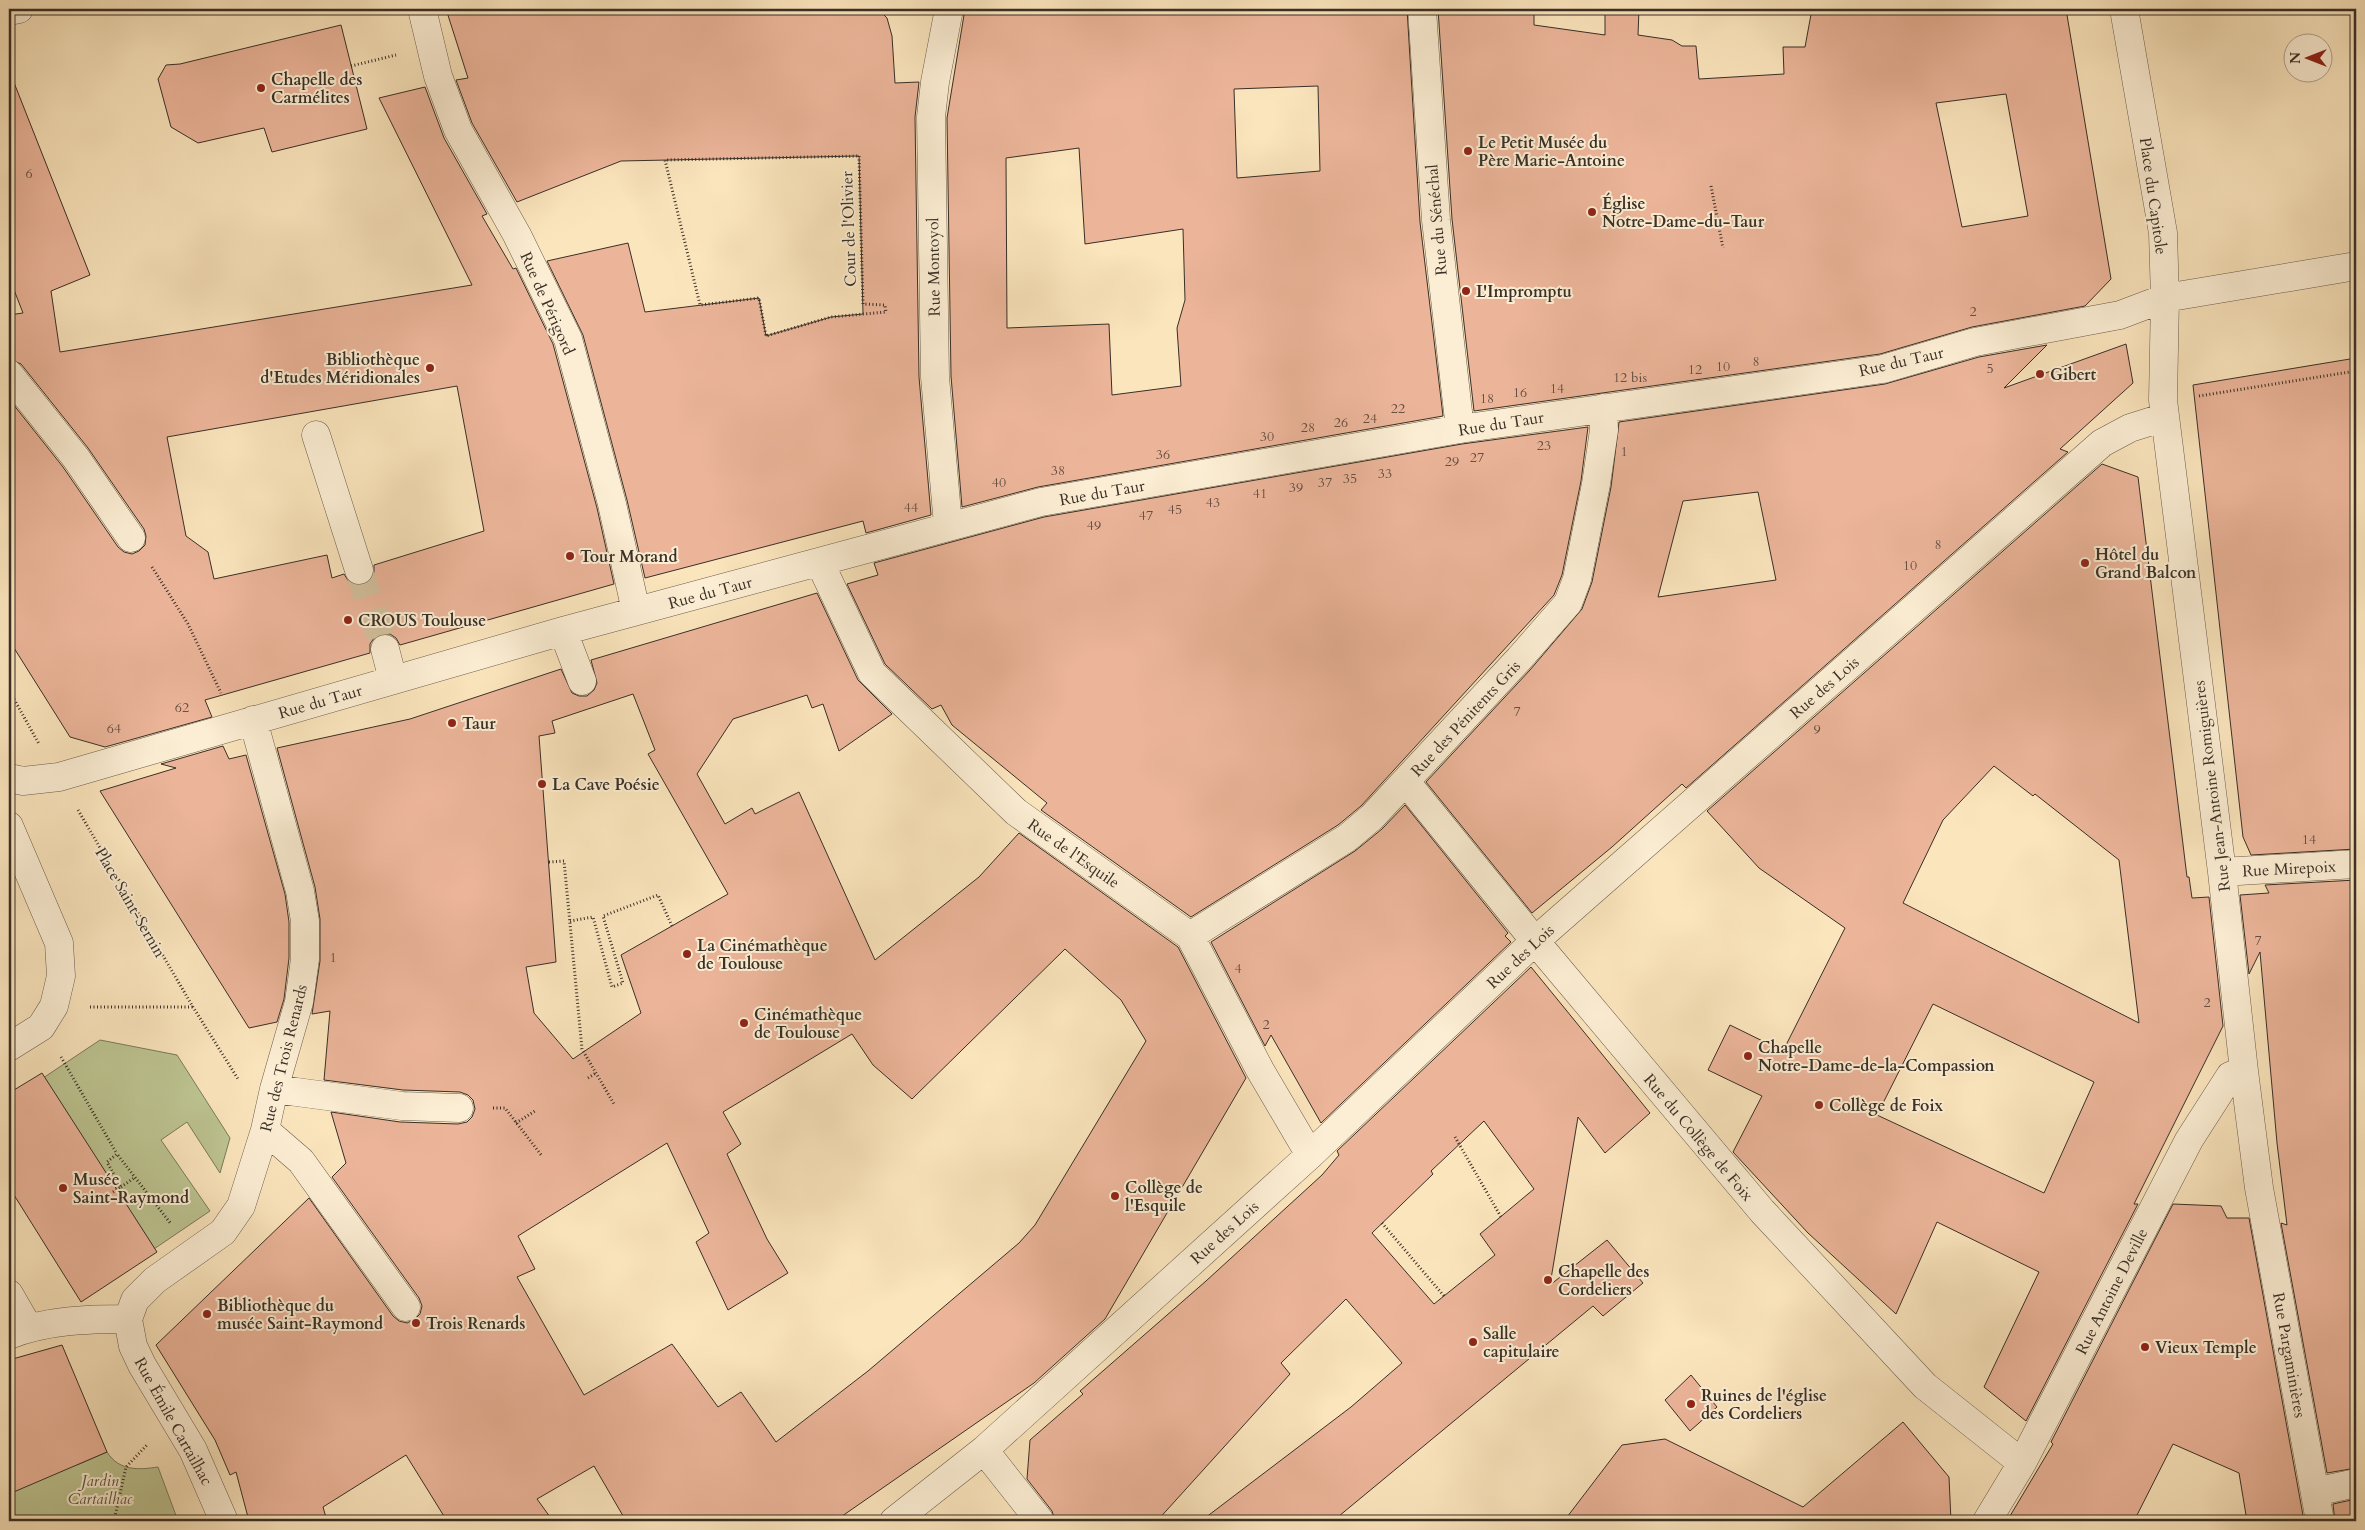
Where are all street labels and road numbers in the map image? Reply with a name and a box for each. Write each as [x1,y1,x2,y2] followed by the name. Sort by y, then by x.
[2134,136,2172,256] street label: Place du Capitole
[1421,163,1453,277] street label: Rue du Sénéchal
[836,171,862,287] street label: Cour de l'Olivier
[922,217,946,317] street label: Rue Montoyol
[515,248,580,359] street label: Rue de Périgord
[1857,342,1946,382] street label: Rue du Taur
[1457,406,1546,442] street label: Rue du Taur
[1058,475,1147,511] street label: Rue du Taur
[666,571,755,615] street label: Rue du Taur
[1785,652,1864,724] street label: Rue des Lois
[1406,656,1525,782] street label: Rue des Pénitents Gris
[276,679,365,724] street label: Rue du Taur
[2188,679,2236,893] street label: Rue Jean-Antoine Romiguières
[1023,814,1124,894] street label: Rue de l'Esquile
[90,843,171,962] street label: Place Saint-Sernin
[2242,856,2336,882] street label: Rue Mirepoix
[1482,920,1559,994] street label: Rue des Lois
[255,982,313,1134] street label: Rue des Trois Renards
[1638,1069,1758,1206] street label: Rue du Collège de Foix
[1186,1196,1264,1269] street label: Rue des Lois
[2071,1225,2153,1358] street label: Rue Antoine Deville
[2267,1291,2311,1420] street label: Rue Pargaminières
[129,1353,218,1490] street label: Rue Émile Cartailhac

